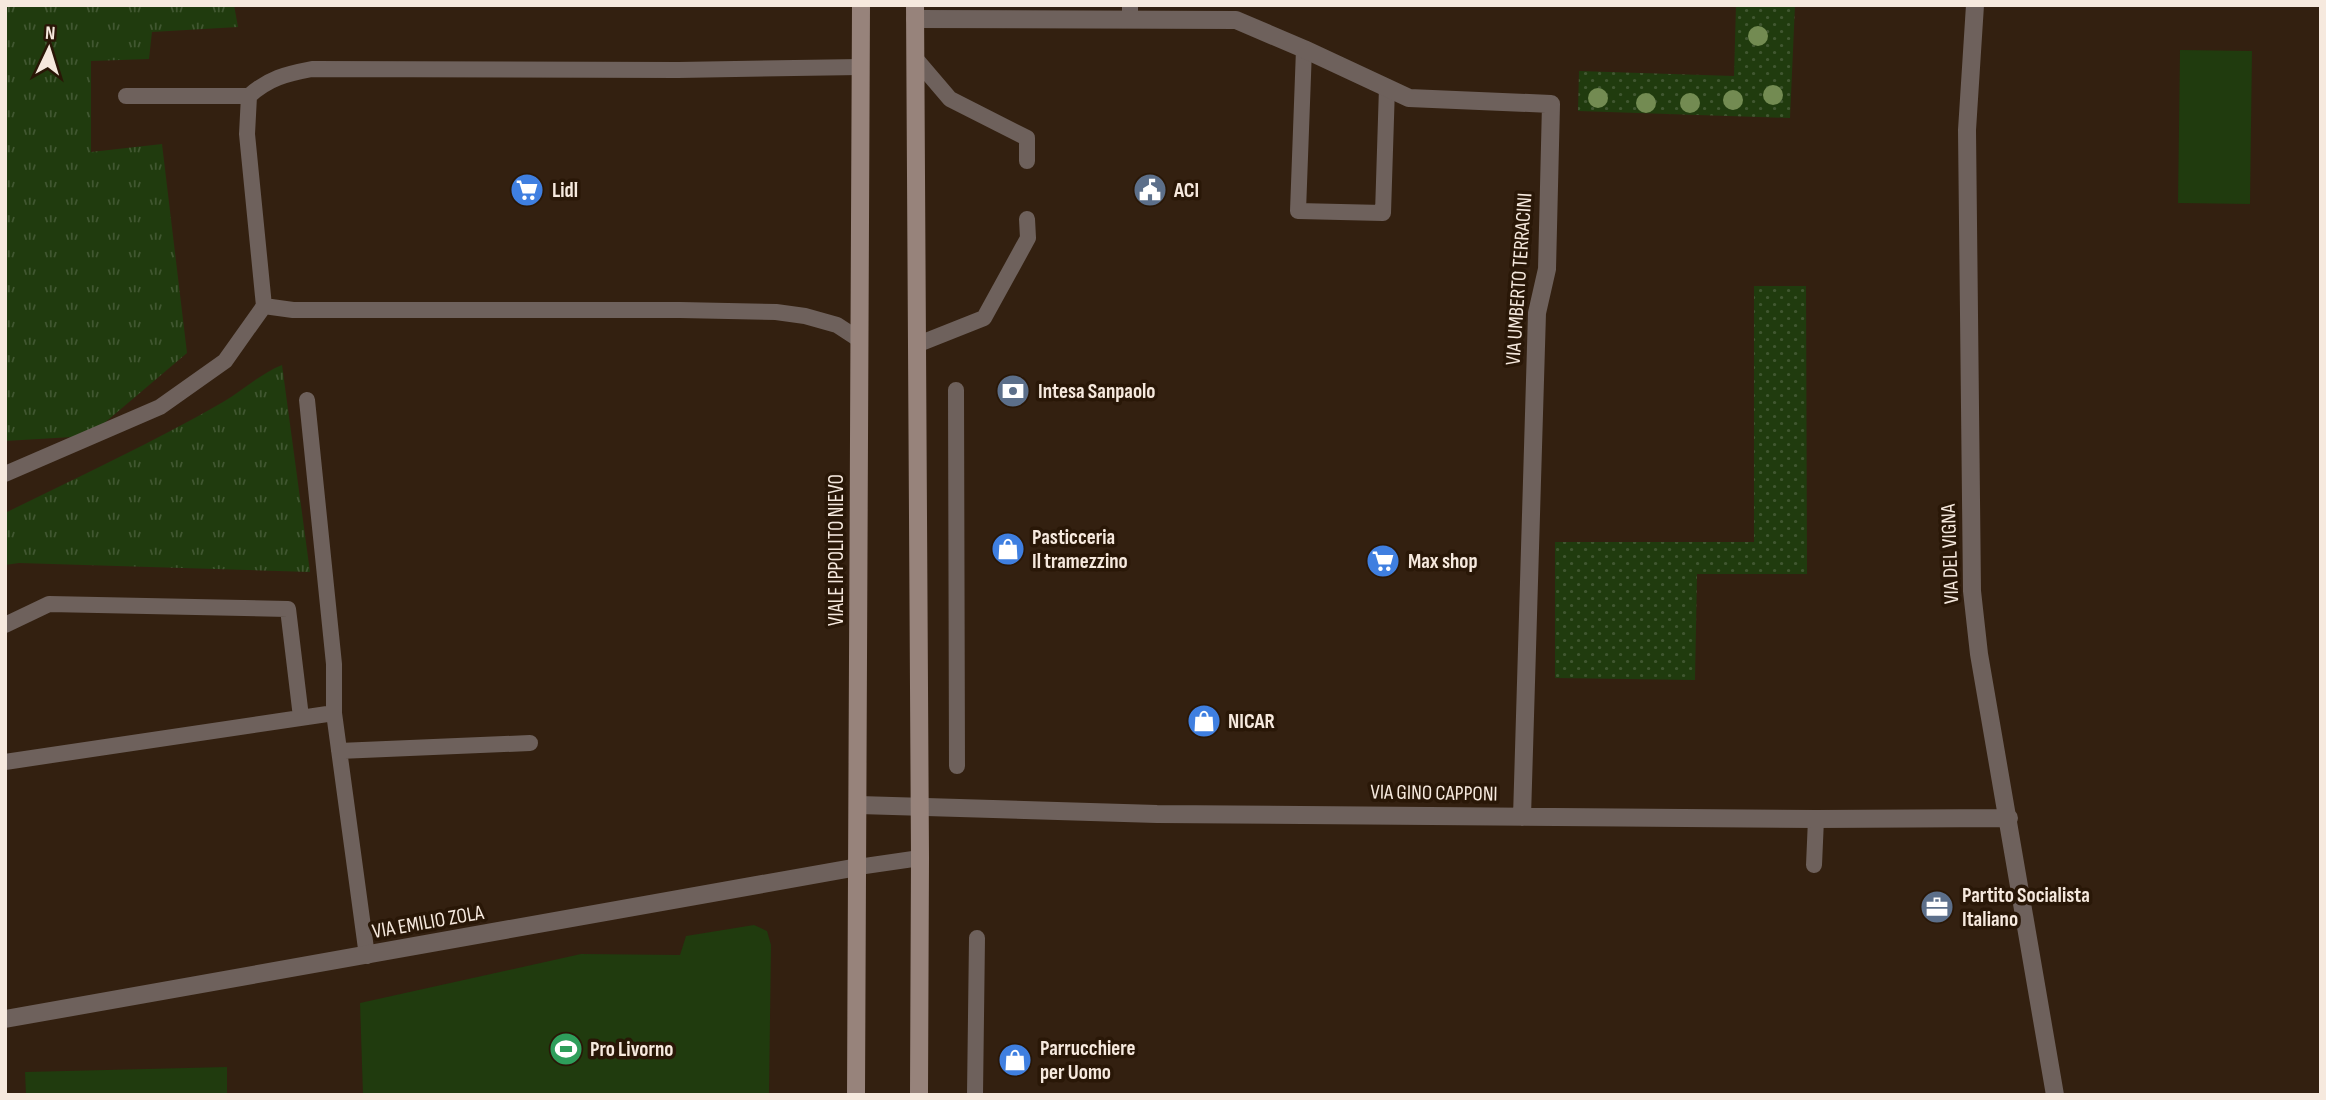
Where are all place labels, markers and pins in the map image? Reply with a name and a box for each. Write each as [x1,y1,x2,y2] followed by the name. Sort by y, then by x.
[508,171,546,209] supermarket icon: Lidl
[1131,171,1169,209] public building icon: ACI
[552,178,578,203] place label: Lidl
[1173,178,1199,203] place label: ACI
[994,372,1032,410] bank icon: Intesa Sanpaolo
[1038,379,1156,404] place label: Intesa Sanpaolo
[1032,525,1128,574] place label: Pasticceria Il tramezzino
[989,530,1027,568] shop icon: Pasticceria Il tramezzino
[1364,542,1402,580] supermarket icon: Max shop
[1408,549,1478,574] place label: Max shop
[1185,702,1223,740] shop icon: NICAR
[1228,709,1275,734] place label: NICAR
[1962,883,2090,932] place label: Partito Socialista Italiano
[1918,888,1956,926] office icon: Partito Socialista Italiano
[547,1030,585,1068] sports icon: Pro Livorno
[1040,1036,1136,1085] place label: Parrucchiere per Uomo
[590,1037,673,1062] place label: Pro Livorno
[996,1041,1034,1079] shop icon: Parrucchiere per Uomo

